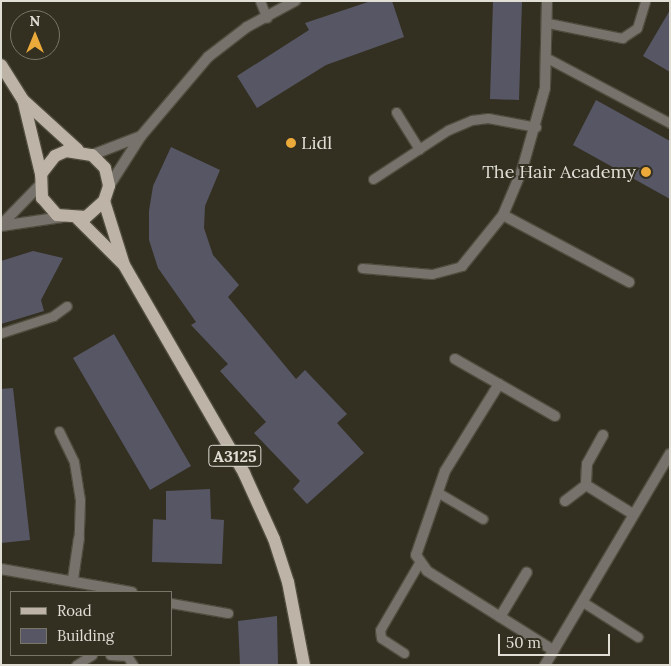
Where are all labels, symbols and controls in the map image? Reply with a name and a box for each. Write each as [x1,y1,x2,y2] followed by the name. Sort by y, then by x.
[10,10,60,60] north arrow
[30,12,40,30] text: N
[301,132,332,154] place label: Lidl
[285,137,297,149] marker: Lidl
[482,161,636,183] place label: The Hair Academy
[640,166,652,178] marker: The Hair Academy
[208,442,262,470] road number: A3125
[10,591,172,656] legend
[57,601,92,620] text: Road
[501,624,614,656] scale bar
[57,626,114,645] text: Building
[506,633,541,652] text: 50 m

